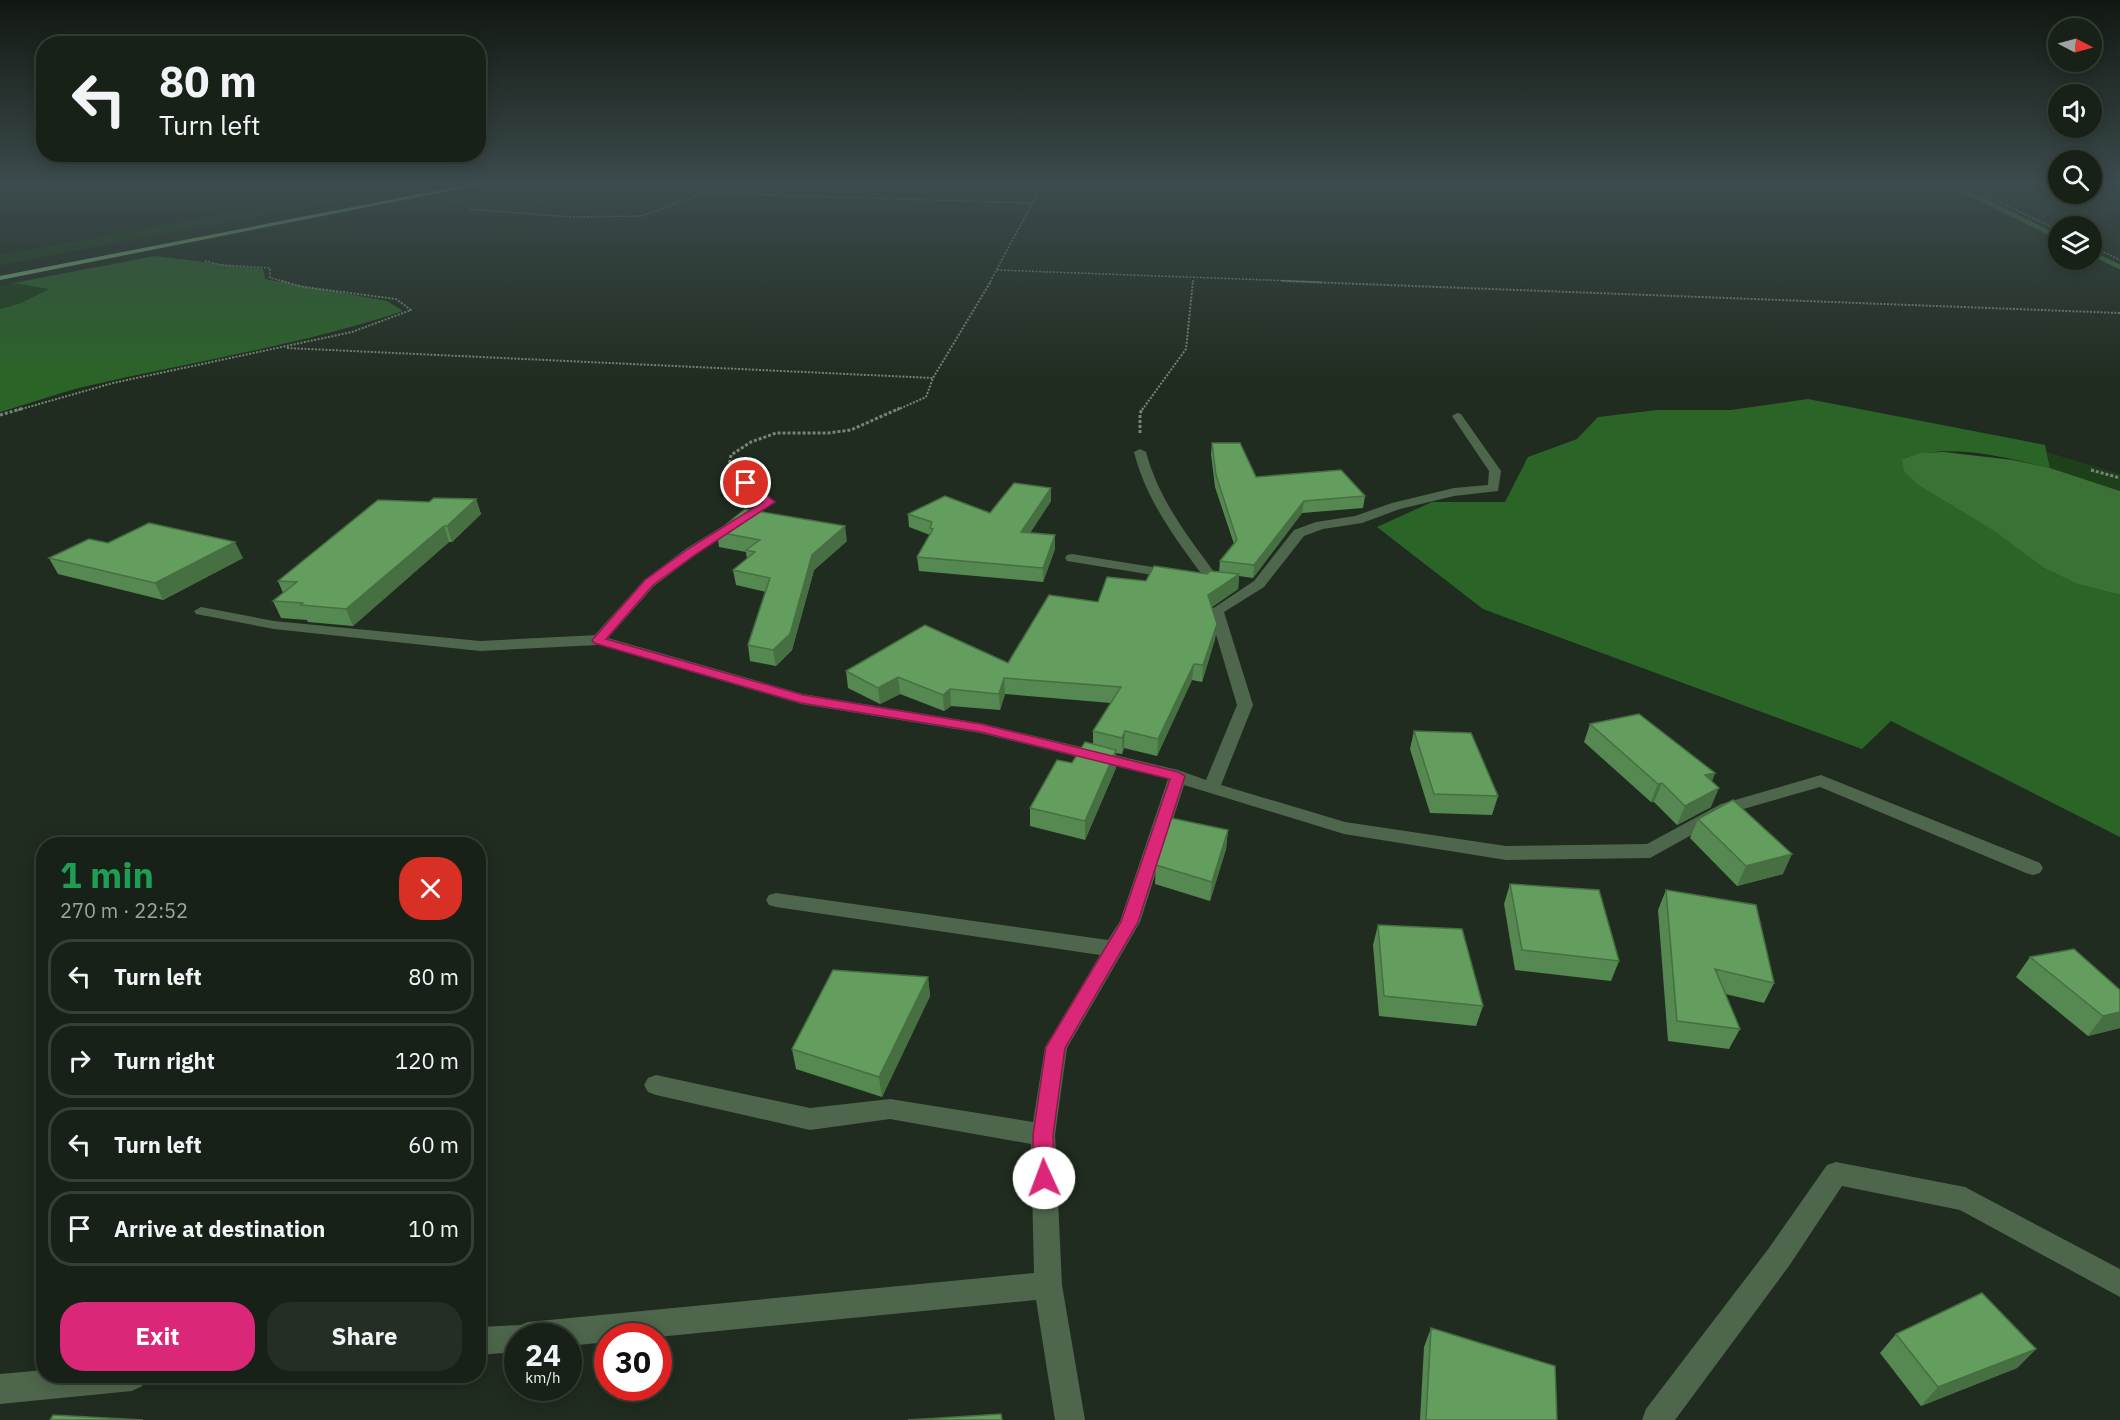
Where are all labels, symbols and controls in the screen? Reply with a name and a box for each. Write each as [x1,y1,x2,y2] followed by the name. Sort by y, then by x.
[2048,18,2102,72] north arrow
[2048,18,2102,270] map controls
[159,54,257,109] text: 80 m
[60,60,138,138] icon: left
[2048,84,2102,138] button: sound
[159,107,260,142] text: Turn left
[2048,150,2102,204] button: search
[2048,216,2102,270] button: layers
[720,457,771,508] pin
[729,466,762,499] icon: arrive
[60,851,154,898] text: 1 min
[399,857,462,920] button: close
[60,897,188,924] text: 270 m · 22:52
[63,960,96,993] icon: left
[114,962,202,991] text: Turn left
[408,962,459,991] text: 80 m
[63,1044,96,1077] icon: right
[114,1046,215,1075] text: Turn right
[395,1046,459,1075] text: 120 m
[63,1128,96,1161] icon: left
[114,1130,202,1159] text: Turn left
[408,1130,459,1159] text: 60 m
[1012,1146,1076,1210] position arrow
[63,1212,96,1245] icon: arrive
[114,1214,325,1243] text: Arrive at destination
[408,1214,459,1243] text: 10 m
[60,1302,255,1371] button: Exit
[267,1302,462,1371] button: Share
[594,1323,672,1401] speed limit sign: 30
[525,1335,561,1374] text: 24
[525,1368,561,1387] text: km/h

